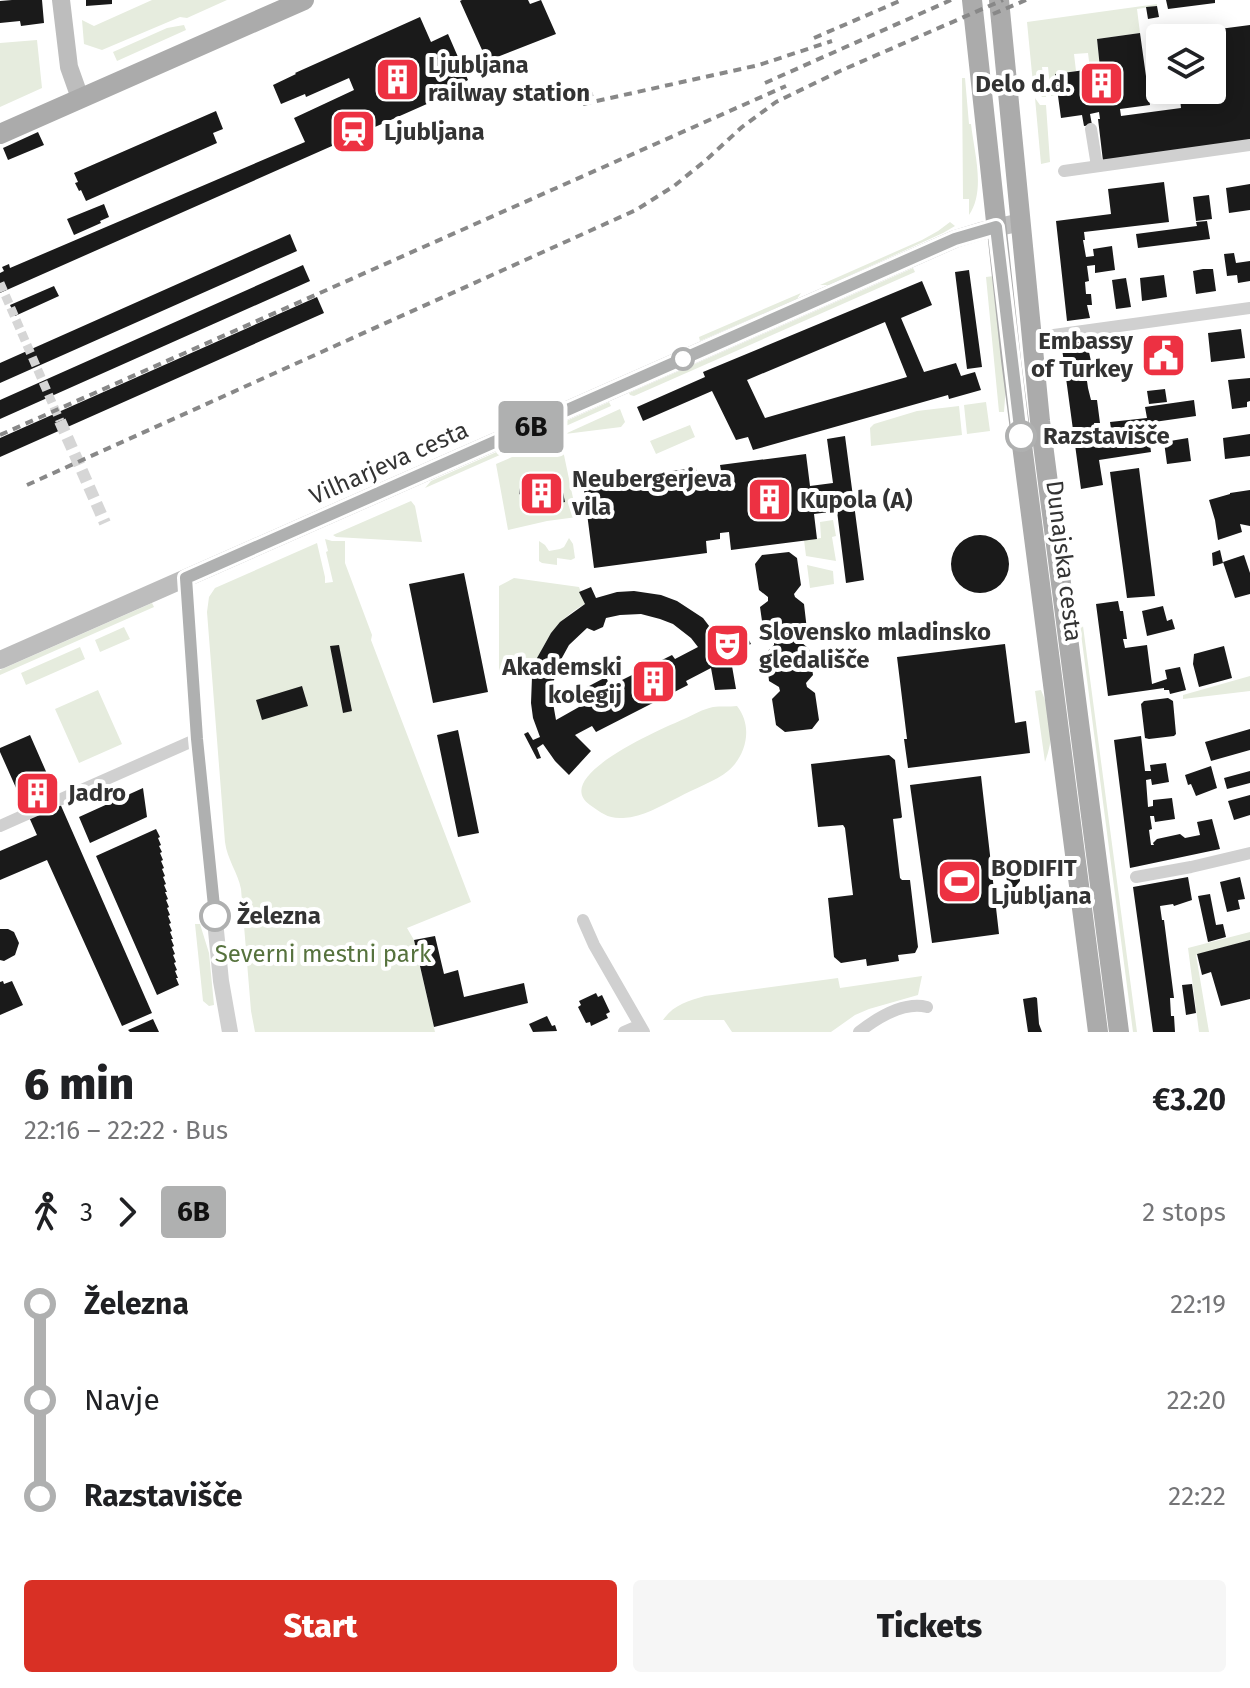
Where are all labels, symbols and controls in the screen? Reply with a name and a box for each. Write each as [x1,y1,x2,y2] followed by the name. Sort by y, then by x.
[1146,24,1226,104] map controls
[1146,24,1226,104] button: layers
[428,51,590,107] place label: Ljubljana railway station
[373,55,421,103] building icon: Ljubljana railway station
[1078,60,1126,108] building icon: Delo d.d.
[975,70,1071,98] place label: Delo d.d.
[329,108,377,156] station icon: Ljubljana
[384,118,485,146] place label: Ljubljana
[1031,327,1134,383] place label: Embassy of Turkey
[1140,331,1188,379] public building icon: Embassy of Turkey
[672,348,694,370] unlabelled marker
[495,401,567,453] line badge: 6B
[514,410,548,443] text: 6B
[305,416,473,510] street label: Vilharjeva cesta
[1006,421,1036,451] marker: Razstavišče
[1043,422,1170,450] place label: Razstavišče
[571,465,732,521] place label: Neubergerjeva vila
[517,469,565,517] building icon: Neubergerjeva vila
[745,476,793,524] building icon: Kupola (A)
[1040,479,1088,643] street label: Dunajska cesta
[800,486,913,514] place label: Kupola (A)
[759,618,991,674] place label: Slovensko mladinsko gledališče
[704,622,752,670] theatre icon: Slovensko mladinsko gledališče
[501,653,622,709] place label: Akademski kolegij
[629,657,677,705] building icon: Akademski kolegij
[13,769,61,817] building icon: Jadro
[67,779,126,807] place label: Jadro
[991,854,1092,910] place label: BODIFIT Ljubljana
[936,858,984,906] sports icon: BODIFIT Ljubljana
[200,901,230,931] marker: Železna
[237,901,321,930] place label: Železna
[215,940,432,968] park label: Severni mestni park
[24,1058,134,1111] text: 6 min
[1152,1082,1226,1118] text: €3.20
[24,1115,228,1146] text: 22:16 – 22:22 · Bus
[24,1190,68,1234] icon: walk
[105,1190,149,1234] icon: forward
[177,1195,210,1228] text: 6B
[80,1197,93,1228] text: 3
[1142,1197,1226,1228] text: 2 stops
[84,1286,189,1322] text: Železna
[1170,1289,1226,1320] text: 22:19
[84,1382,160,1418] text: Navje
[1167,1385,1226,1416] text: 22:20
[84,1478,243,1514] text: Razstavišče
[1168,1481,1226,1512] text: 22:22
[24,1580,617,1672] button: Start
[633,1580,1226,1672] button: Tickets

